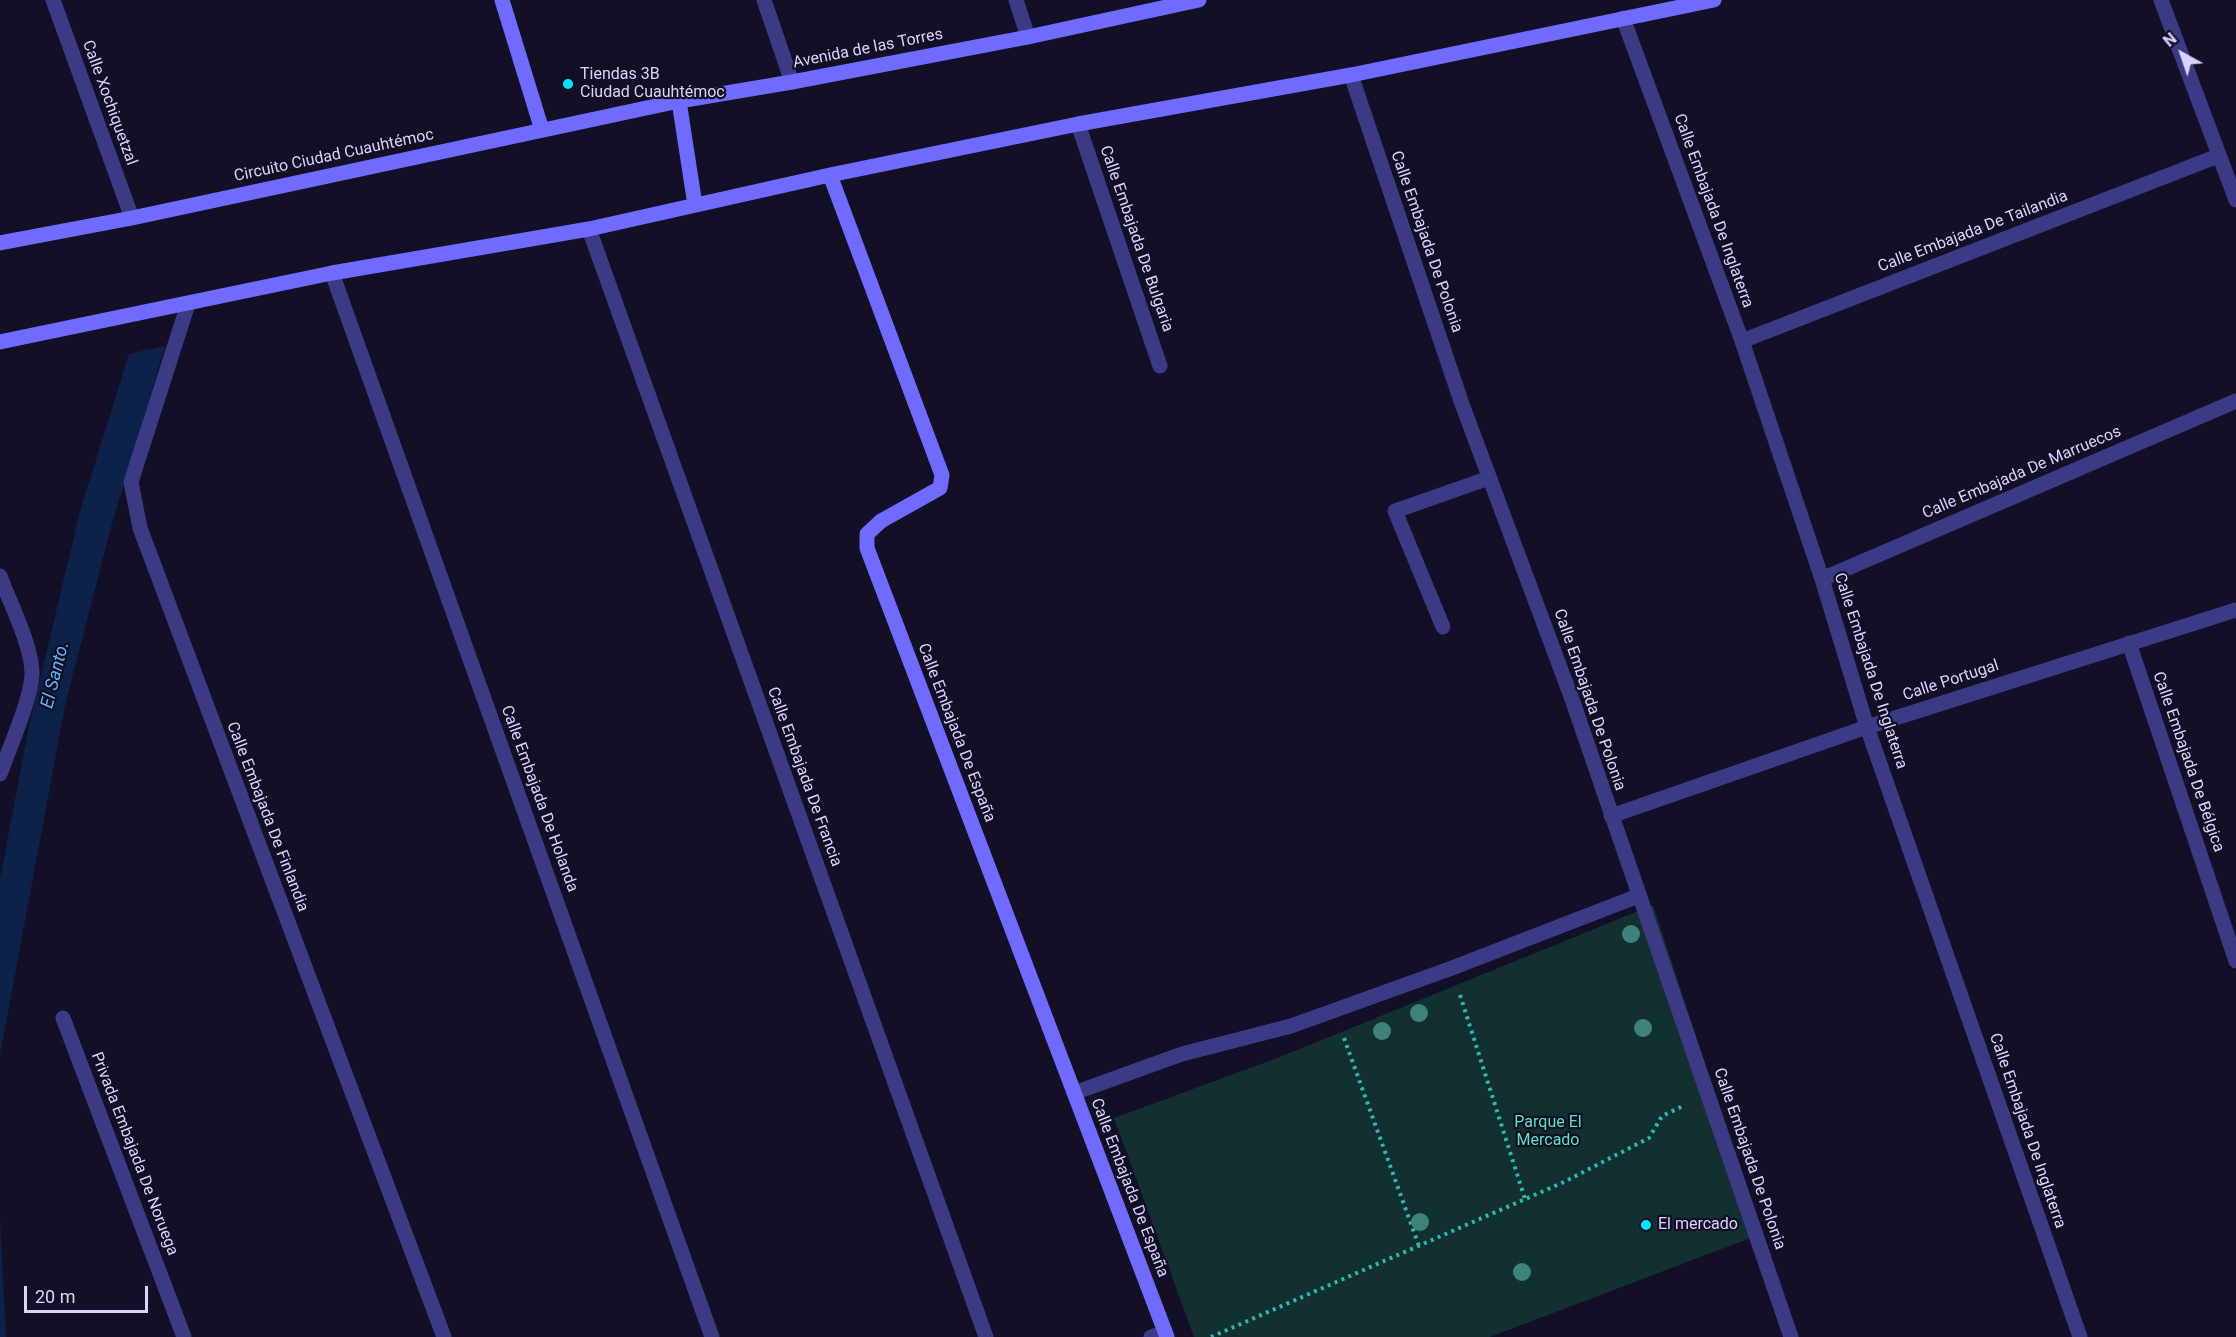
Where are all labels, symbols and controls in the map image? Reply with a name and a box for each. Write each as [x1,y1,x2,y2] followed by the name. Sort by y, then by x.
[2152,24,2212,84] north arrow
[791,25,945,73] street label: Avenida de las Torres
[2160,29,2181,51] text: N
[77,38,141,168] street label: Calle Xochiquetzal
[580,65,725,103] place label: Tiendas 3B Ciudad Cuauhtémoc
[561,77,575,91] marker: Tiendas 3B Ciudad Cuauhtémoc
[1669,111,1757,311] street label: Calle Embajada De Inglaterra
[232,125,436,187] street label: Circuito Ciudad Cuauhtémoc
[1095,143,1177,335] street label: Calle Embajada De Bulgaria
[1386,149,1466,335] street label: Calle Embajada De Polonia
[1875,187,2071,277] street label: Calle Embajada De Tailandia
[1920,422,2124,524] street label: Calle Embajada De Marruecos
[1829,571,1911,771] street label: Calle Embajada De Inglaterra
[1549,607,1629,793] street label: Calle Embajada De Polonia
[37,639,75,711] water label: El Santo.
[913,641,999,825] street label: Calle Embajada De España
[1901,656,2001,706] street label: Calle Portugal
[2148,669,2228,855] street label: Calle Embajada De Bélgica
[763,685,845,869] street label: Calle Embajada De Francia
[496,703,582,895] street label: Calle Embajada De Holanda
[222,719,312,915] street label: Calle Embajada De Finlandia
[1985,1031,2069,1231] street label: Calle Embajada De Inglaterra
[86,1050,182,1258] street label: Privada Embajada De Noruega
[1709,1066,1789,1252] street label: Calle Embajada De Polonia
[1086,1096,1172,1280] street label: Calle Embajada De España
[1514,1113,1582,1151] park label: Parque El Mercado
[1658,1215,1738,1235] place label: El mercado
[1639,1218,1653,1232] marker: El mercado
[27,1274,152,1312] scale bar
[35,1286,75,1307] text: 20 m

